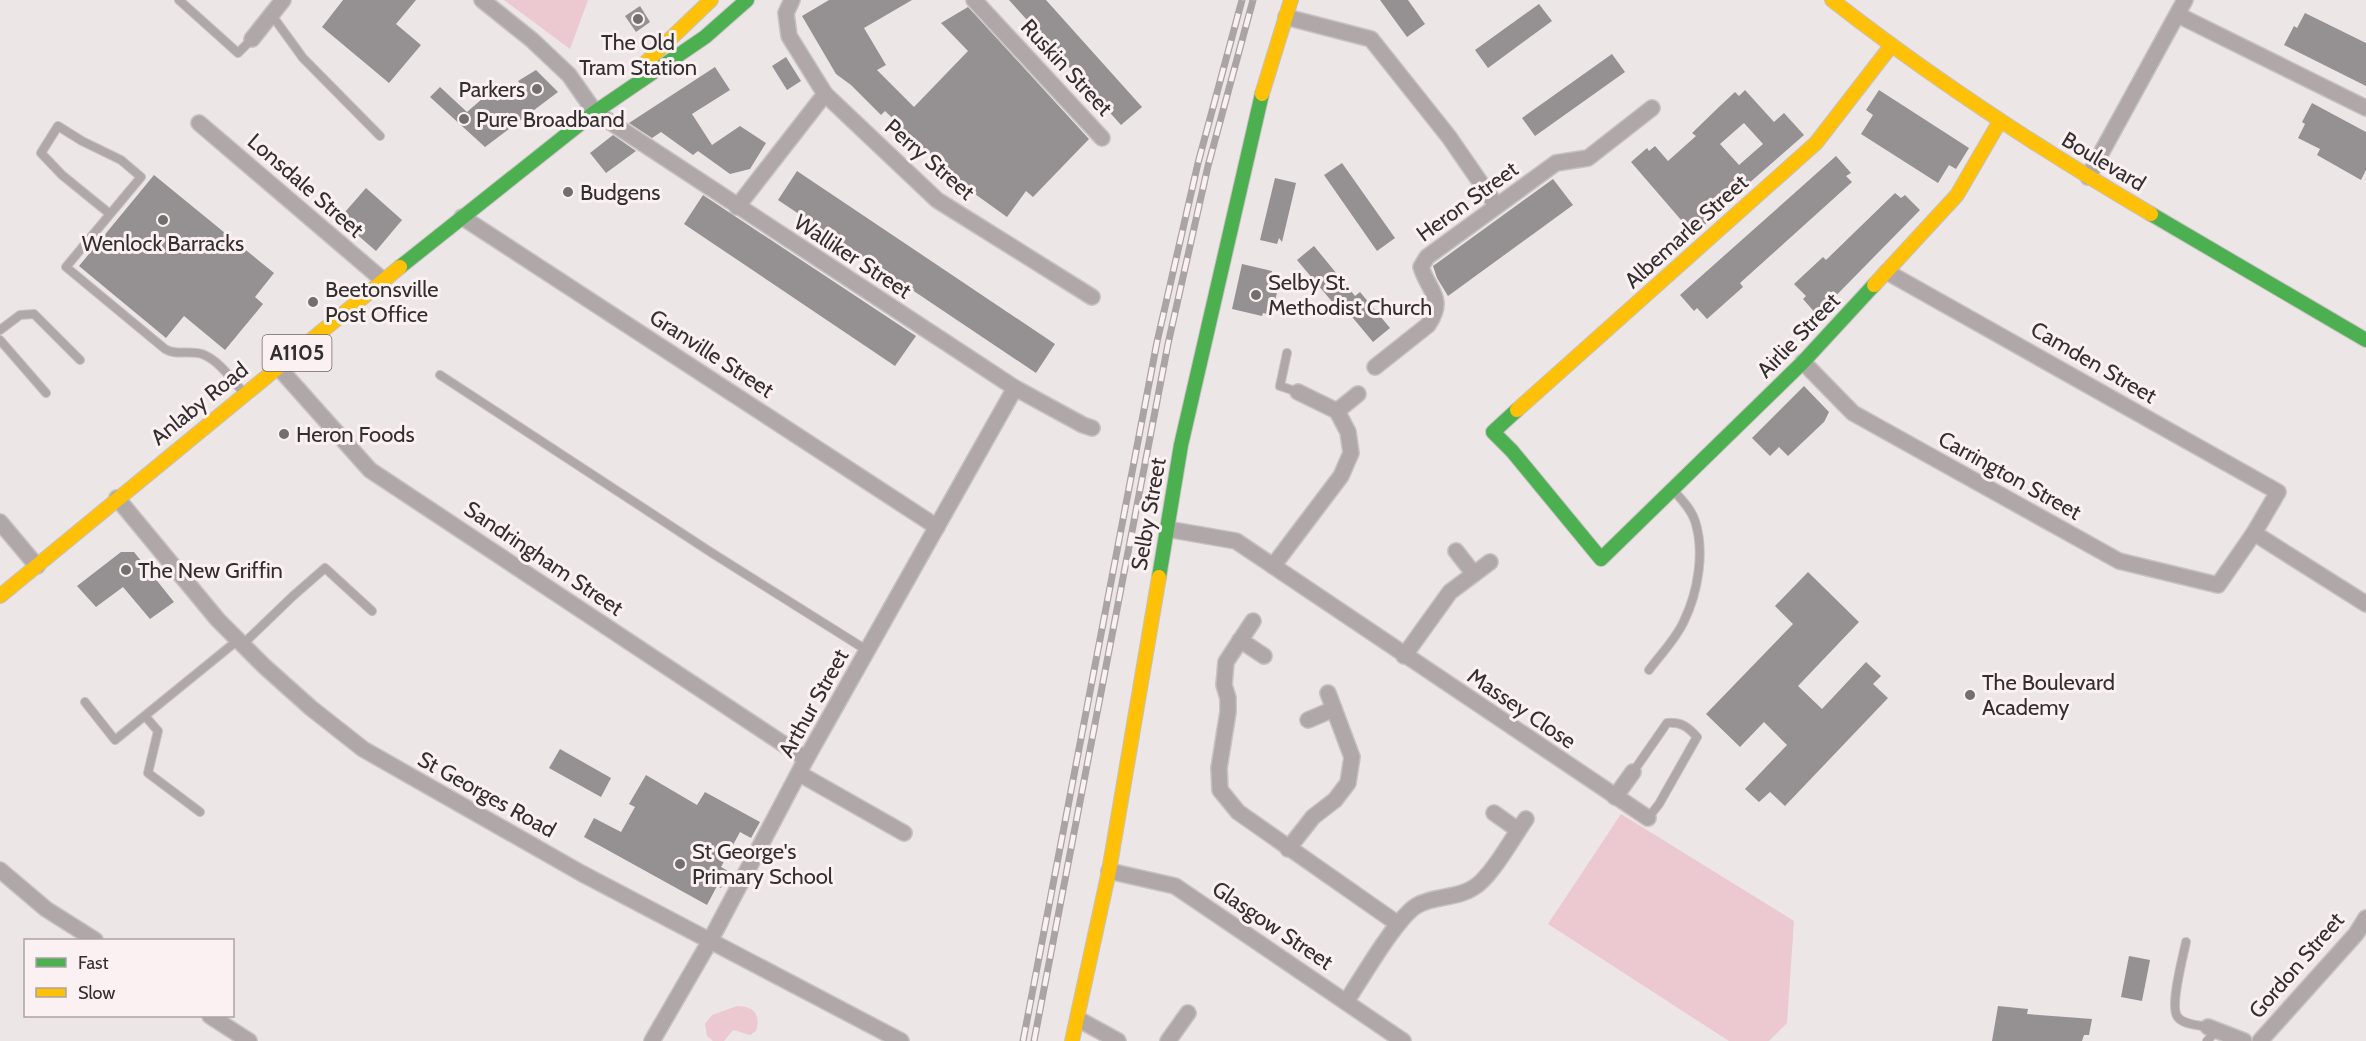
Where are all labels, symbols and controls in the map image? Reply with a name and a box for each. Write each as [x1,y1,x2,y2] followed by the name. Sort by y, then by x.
[631,12,645,26] marker: The Old Tram Station
[1015,14,1118,122] street label: Ruskin Street
[579,29,697,81] place label: The Old Tram Station
[459,76,525,103] place label: Parkers
[530,82,544,96] marker: Parkers
[476,106,625,133] place label: Pure Broadband
[457,112,471,126] marker: Pure Broadband
[879,113,980,206] street label: Perry Street
[2057,126,2151,197] street label: Boulevard
[242,128,370,243] street label: Lonsdale Street
[1411,155,1524,247] street label: Heron Street
[1619,169,1754,294] street label: Albemarle Street
[580,179,660,206] place label: Budgens
[561,185,575,199] marker: Budgens
[789,208,917,305] street label: Walliker Street
[156,213,170,227] marker: Wenlock Barracks
[82,230,244,257] place label: Wenlock Barracks
[1268,269,1432,321] place label: Selby St. Methodist Church
[325,276,439,328] place label: Beetonsville Post Office
[1751,287,1846,383] street label: Airlie Street
[1249,288,1263,302] marker: Selby St. Methodist Church
[306,295,320,309] marker: Beetonsville Post Office
[645,303,779,404] street label: Granville Street
[2026,316,2162,410] street label: Camden Street
[262,335,332,371] road number: A1105
[145,356,253,451] street label: Anlaby Road
[296,421,415,448] place label: Heron Foods
[1934,425,2086,526] street label: Carrington Street
[277,427,291,441] marker: Heron Foods
[1125,455,1172,573] street label: Selby Street
[459,495,629,622] street label: Sandringham Street
[138,557,283,584] place label: The New Griffin
[119,563,133,577] marker: The New Griffin
[773,644,855,762] street label: Arthur Street
[1462,662,1581,755] street label: Massey Close
[1982,669,2115,721] place label: The Boulevard Academy
[1963,688,1977,702] marker: The Boulevard Academy
[413,745,561,844] street label: St Georges Road
[692,838,834,890] place label: St George's Primary School
[673,857,687,871] marker: St George's Primary School
[1207,875,1339,976] street label: Glasgow Street
[2243,906,2350,1024] street label: Gordon Street
[24,939,234,1017] legend
[78,952,109,974] text: Fast
[78,982,115,1004] text: Slow

